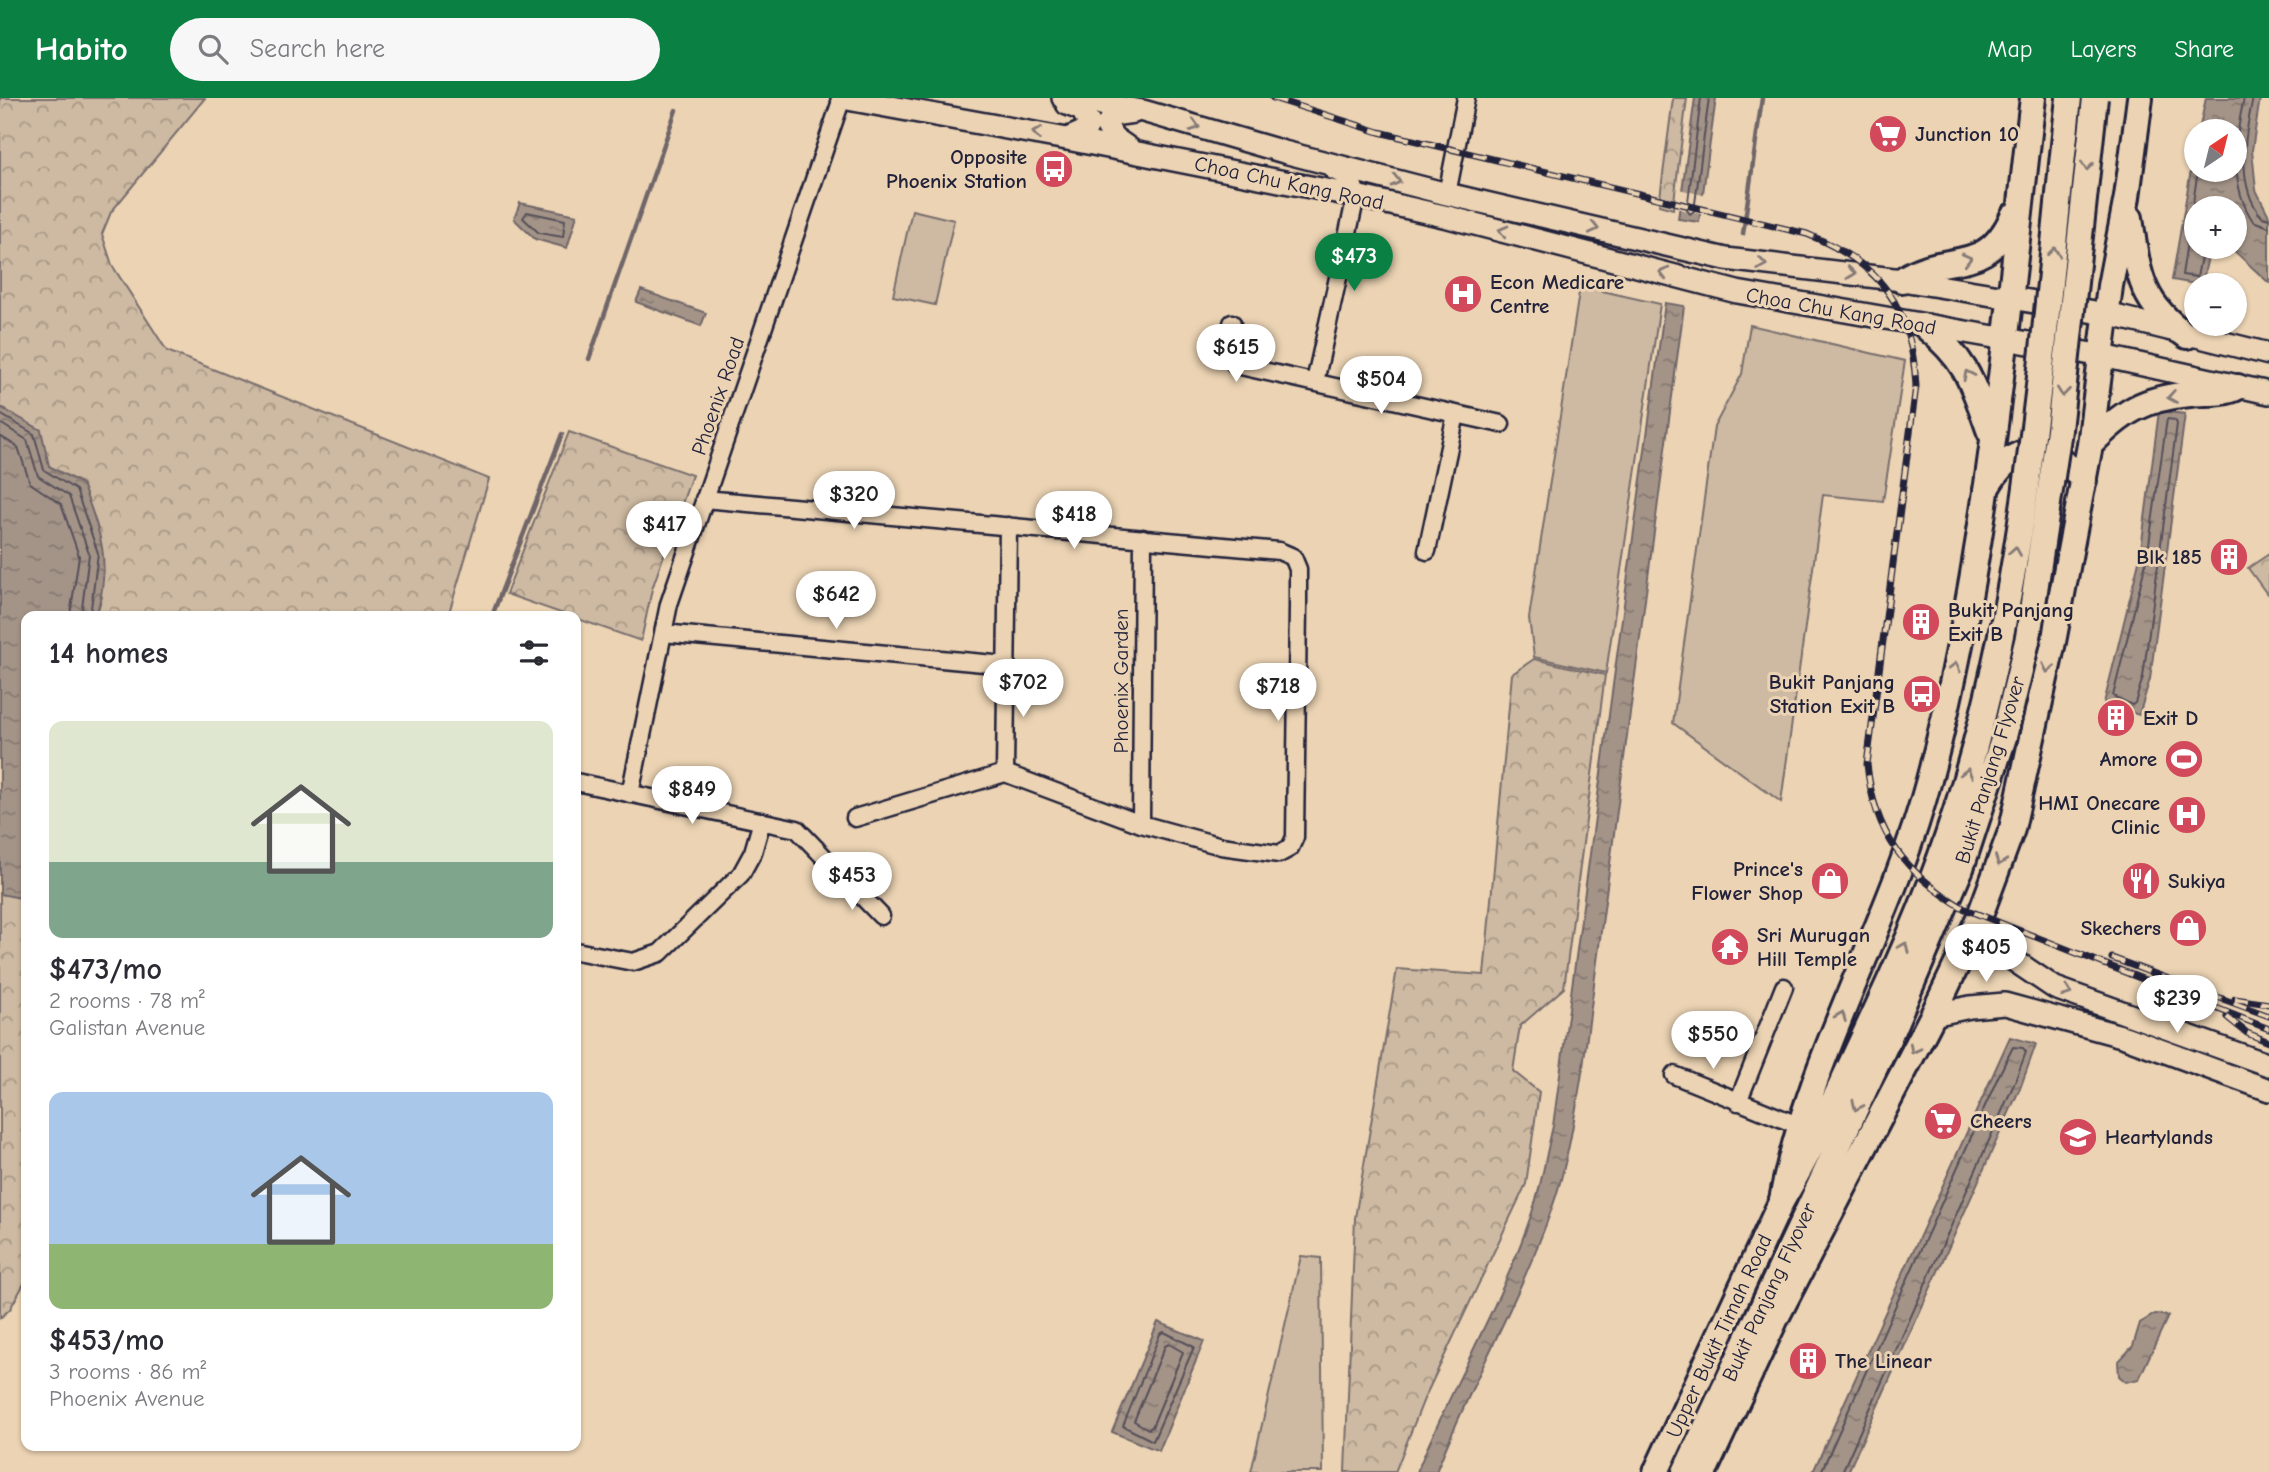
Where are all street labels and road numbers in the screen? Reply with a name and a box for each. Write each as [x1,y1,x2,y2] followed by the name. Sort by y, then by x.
[1192,151,1386,215] street label: Choa Chu Kang Road
[1744,282,1938,340] street label: Choa Chu Kang Road
[687,334,749,458] street label: Phoenix Road
[1109,609,1133,753] street label: Phoenix Garden
[1950,673,2030,866] street label: Bukit Panjang Flyover
[1717,1198,1821,1385] street label: Bukit Panjang Flyover
[1661,1230,1777,1442] street label: Upper Bukit Timah Road

